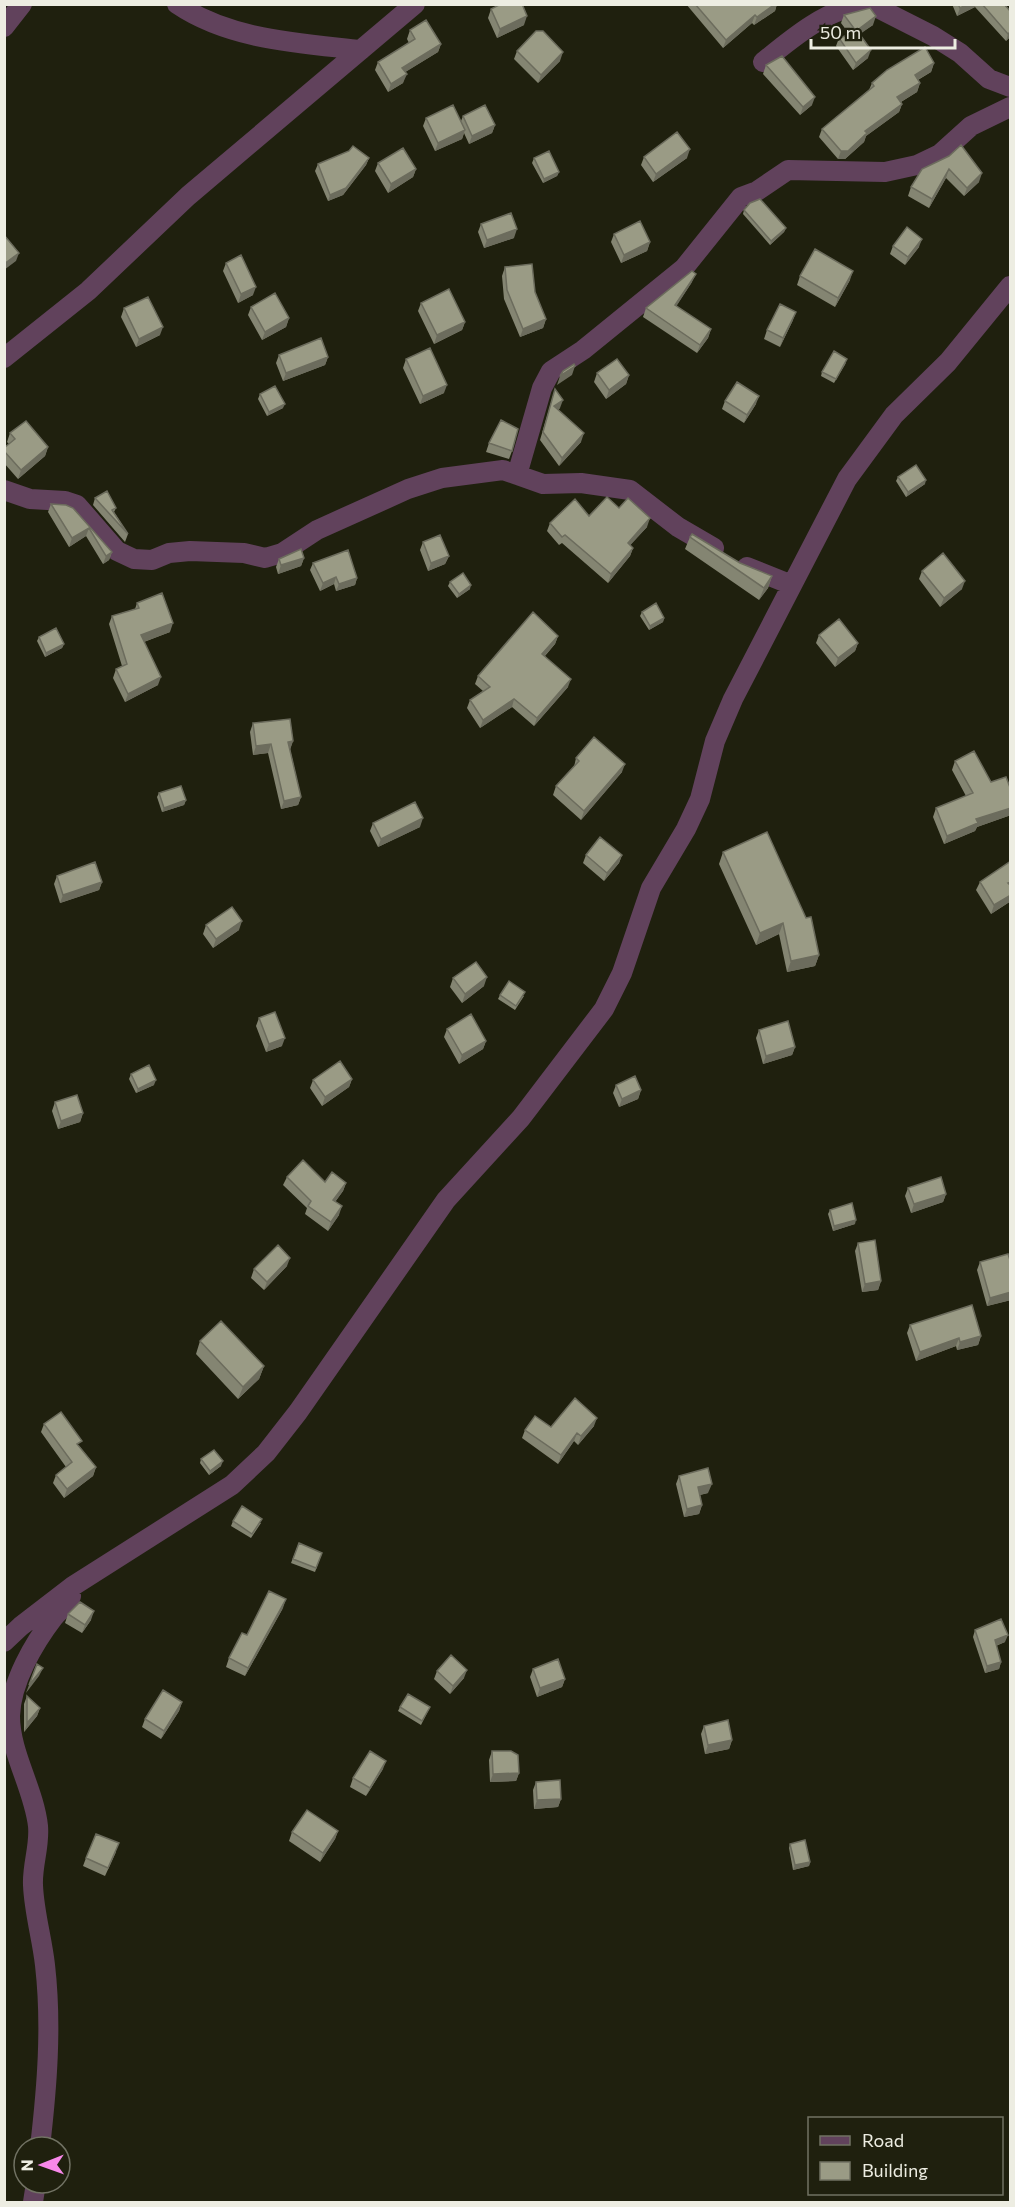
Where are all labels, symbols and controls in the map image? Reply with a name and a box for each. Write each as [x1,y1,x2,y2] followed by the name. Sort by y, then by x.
[811,12,955,50] scale bar
[820,21,861,43] text: 50 m
[808,2117,1003,2195] legend
[862,2129,904,2151] text: Road
[12,2135,72,2195] north arrow
[17,2159,36,2171] text: N
[862,2159,928,2181] text: Building

